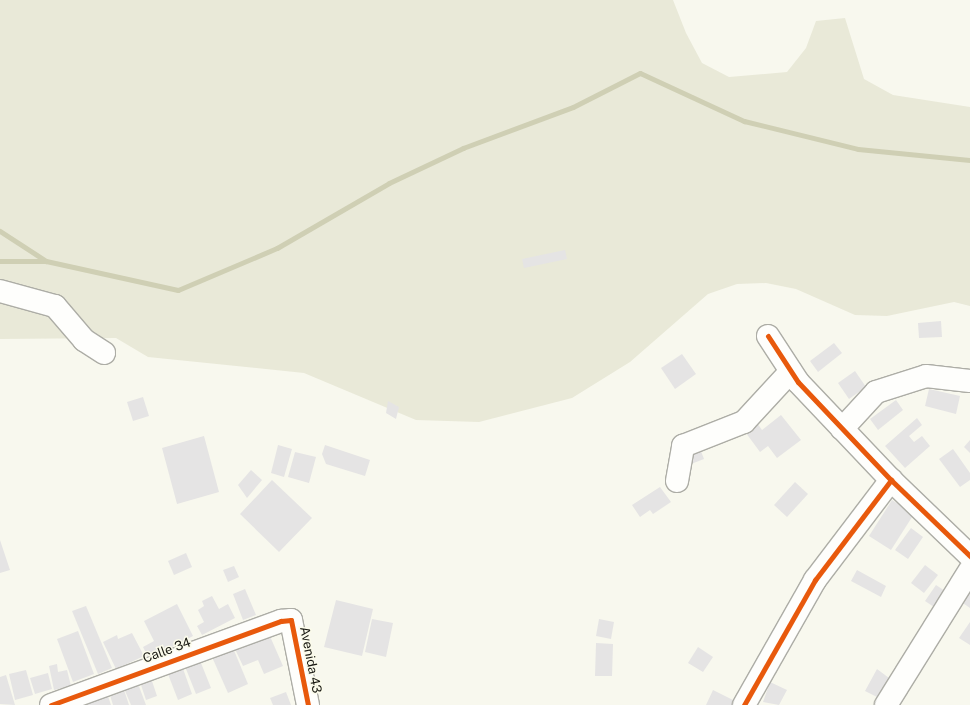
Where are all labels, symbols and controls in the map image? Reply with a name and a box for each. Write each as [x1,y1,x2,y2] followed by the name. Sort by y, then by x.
[296,625,324,695] street label: Avenida 43
[141,635,193,667] street label: Calle 34

